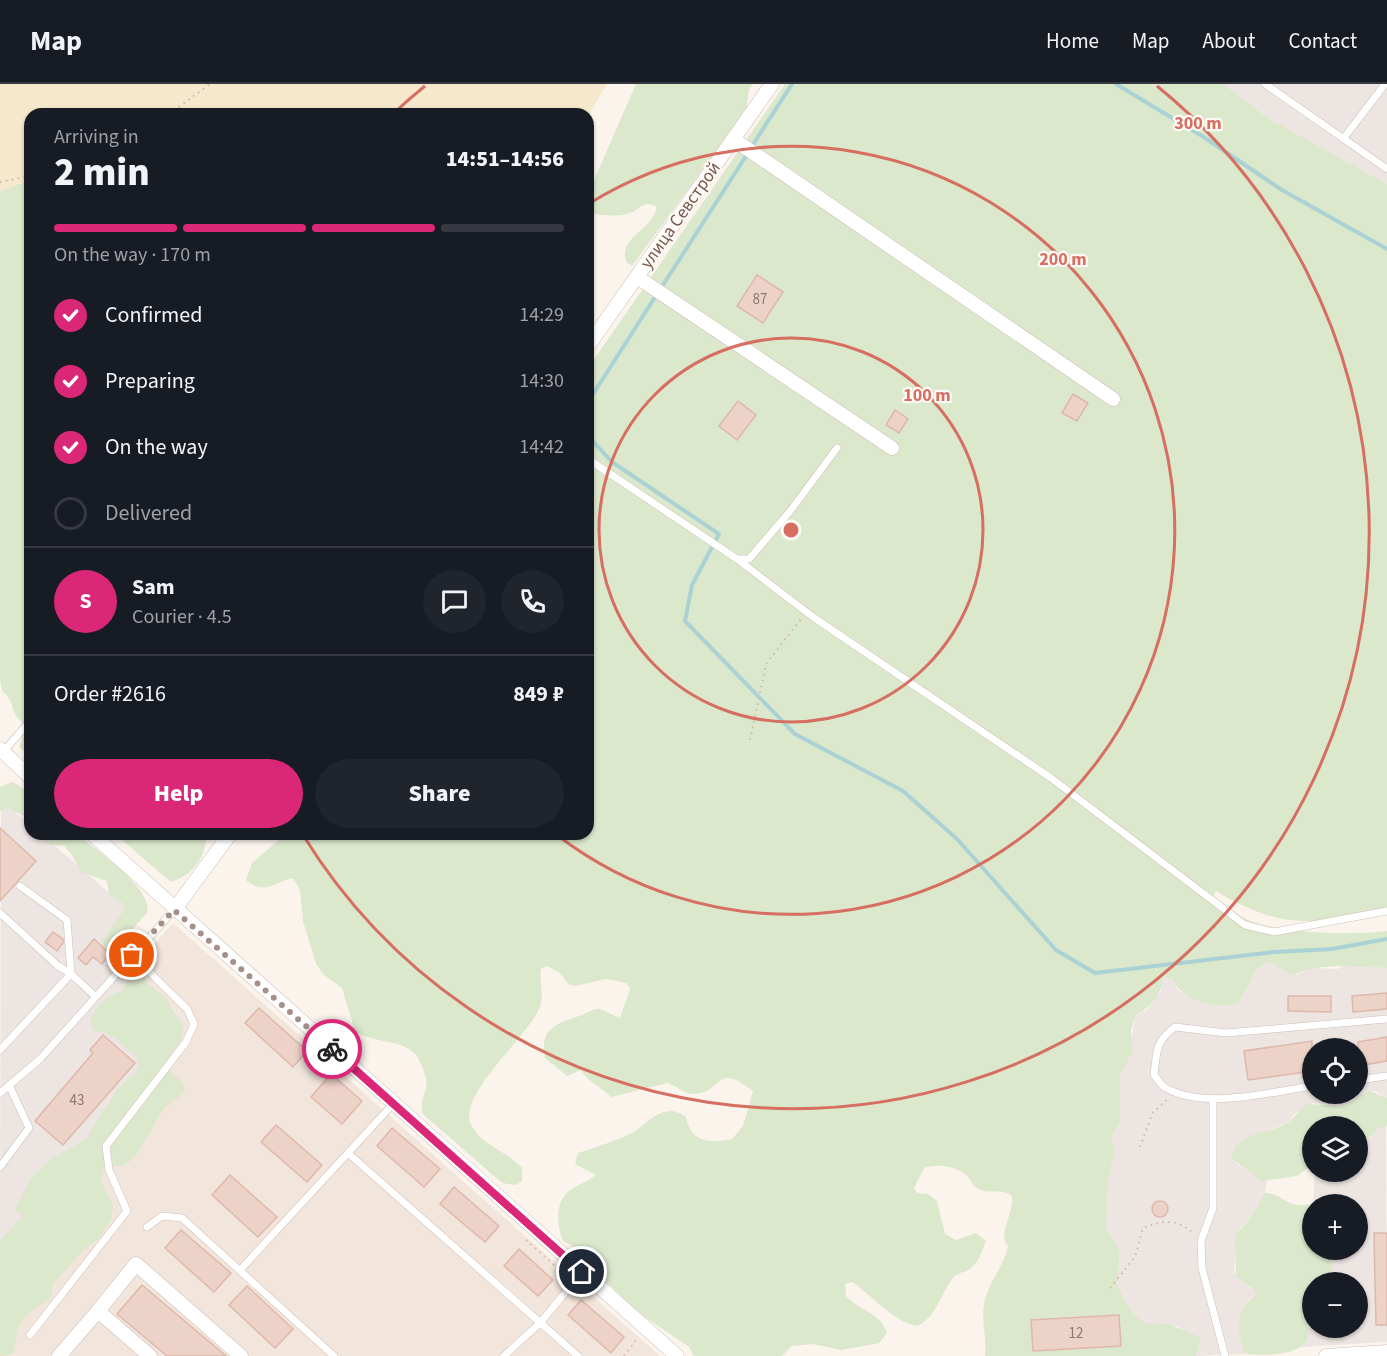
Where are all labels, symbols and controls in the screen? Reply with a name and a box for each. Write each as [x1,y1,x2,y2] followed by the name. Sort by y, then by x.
[30,21,82,61] text: Map
[1046,26,1099,56] text: Home
[1132,26,1170,56] text: Map
[1203,26,1255,56] text: About
[1288,26,1357,56] text: Contact
[1174,111,1222,136] text: 300 m
[54,123,139,151] text: Arriving in
[446,143,564,175] text: 14:51–14:56
[54,145,150,201] text: 2 min
[634,157,727,274] street label: улица Севстрой
[54,241,211,269] text: On the way · 170 m
[1039,247,1087,272] text: 200 m
[753,289,767,310] house number: 87
[54,299,87,332] icon: check
[105,299,202,331] text: Confirmed
[519,301,564,329] text: 14:29
[54,365,87,398] icon: check
[105,365,195,397] text: Preparing
[519,367,564,395] text: 14:30
[903,383,951,408] text: 100 m
[54,431,87,464] icon: check
[105,431,208,463] text: On the way
[519,433,564,461] text: 14:42
[105,497,192,529] text: Delivered
[781,520,801,540] centre of rings
[423,570,486,633] button: chat
[501,570,564,633] button: phone
[132,571,175,603] text: Sam
[79,585,92,617] text: S
[132,603,232,631] text: Courier · 4.5
[54,678,166,710] text: Order #2616
[513,678,564,710] text: 849 ₽
[54,759,303,828] button: Help
[315,759,564,828] button: Share
[106,929,157,980] pin
[115,938,148,971] icon: bag
[302,1019,362,1079] courier
[316,1033,349,1066] icon: bike
[1302,1038,1368,1338] map controls
[1302,1038,1368,1104] button: locate
[70,1090,84,1111] house number: 43
[1302,1116,1368,1182] button: layers
[1302,1194,1368,1260] button: +
[556,1246,607,1297] pin
[565,1255,598,1288] icon: home
[1302,1272,1368,1338] button: −
[1069,1323,1083,1344] house number: 12

